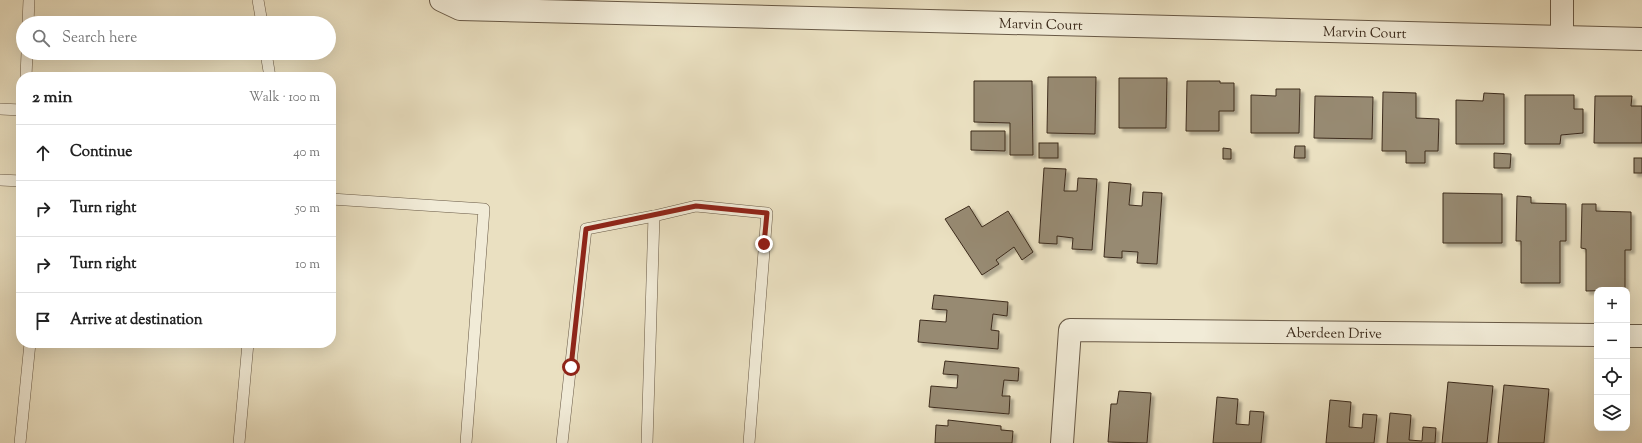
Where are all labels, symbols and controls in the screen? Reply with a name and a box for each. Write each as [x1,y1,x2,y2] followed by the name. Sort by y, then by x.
[999,15,1083,37] street label: Marvin Court
[16,16,336,60] search box
[1323,23,1407,45] street label: Marvin Court
[30,27,52,49] icon: search
[62,28,137,49] text: Search here
[32,86,73,110] text: 2 min
[249,89,320,107] text: Walk · 100 m
[32,142,54,164] icon: ahead
[70,142,132,163] text: Continue
[293,144,320,162] text: 40 m
[32,198,54,220] icon: right
[70,198,136,219] text: Turn right
[295,200,320,218] text: 50 m
[755,235,773,253] route end
[32,254,54,276] icon: right
[70,254,136,275] text: Turn right
[295,256,320,274] text: 10 m
[1594,287,1630,431] map controls
[1594,287,1630,323] button: +
[32,310,54,332] icon: arrive
[70,310,203,331] text: Arrive at destination
[1594,323,1630,359] button: −
[1285,324,1382,345] street label: Aberdeen Drive
[562,358,580,376] route start
[1594,359,1630,395] button: locate
[1594,395,1630,431] button: layers

